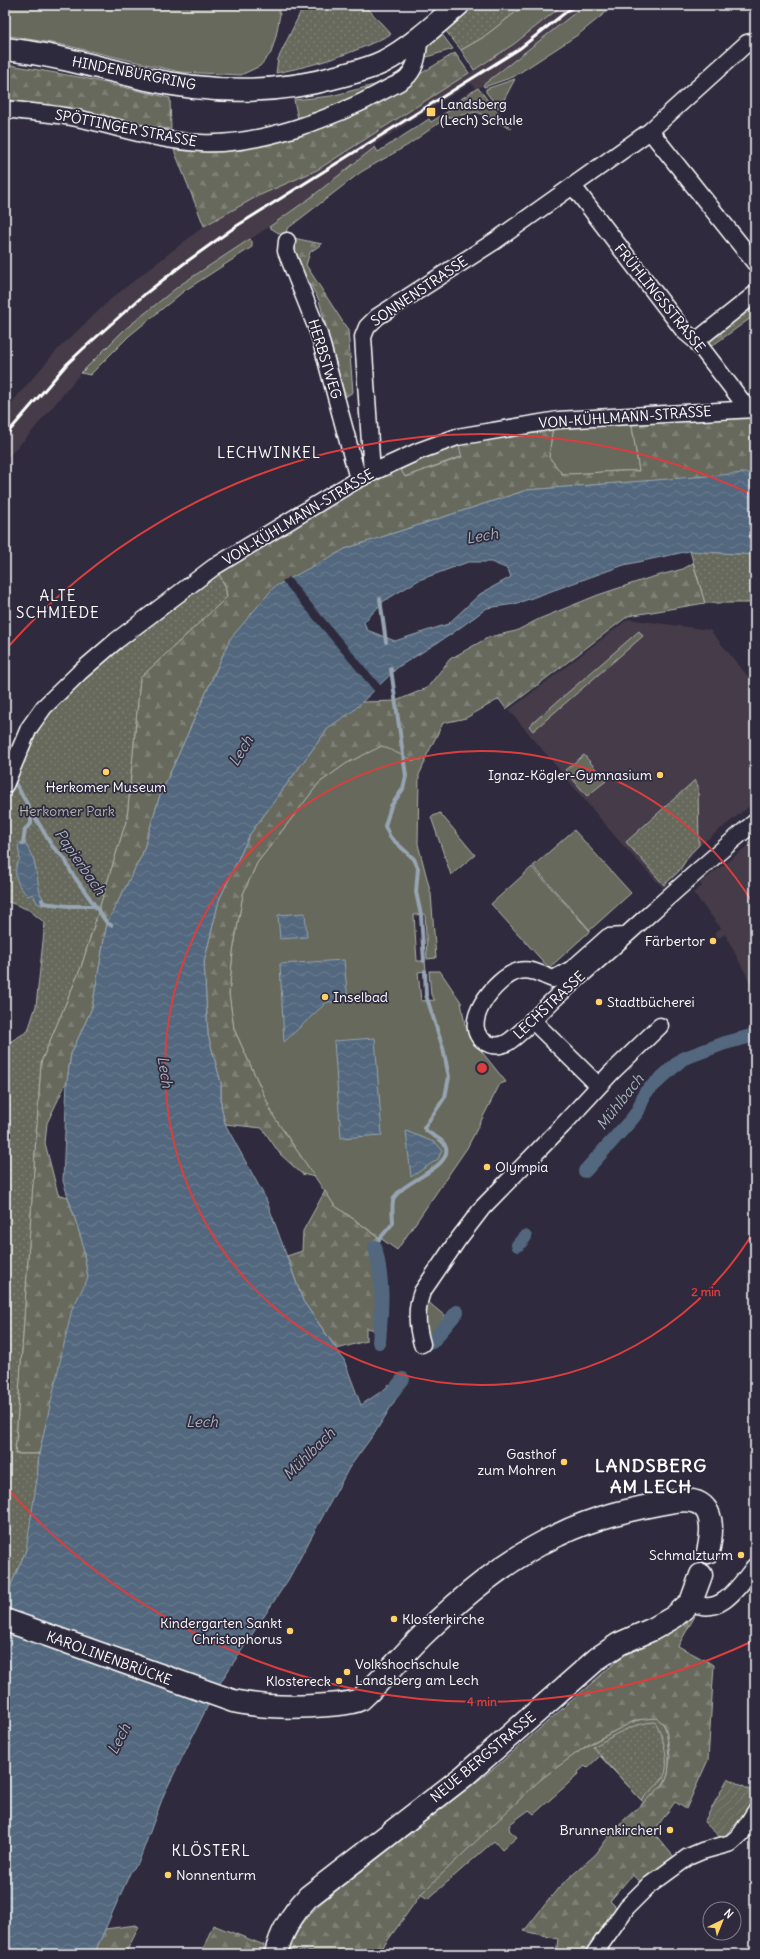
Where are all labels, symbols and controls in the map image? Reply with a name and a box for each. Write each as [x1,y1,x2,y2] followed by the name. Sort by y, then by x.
[70,52,198,94] street label: HINDENBURGRING
[440,95,523,129] place label: Landsberg (Lech) Schule
[53,105,199,151] street label: SPÖTTINGER STRASSE
[425,106,437,118] marker: Landsberg (Lech) Schule
[611,240,709,356] street label: FRÜHLINGSSTRASSE
[367,252,471,330] street label: SONNENSTRASSE
[304,317,346,401] street label: HERBSTWEG
[538,402,712,432] street label: VON-KÜHLMANN-STRASSE
[217,443,321,462] district label: LECHWINKEL
[219,465,377,569] street label: VON-KÜHLMANN-STRASSE
[464,523,500,548] water label: Lech
[16,586,100,622] district label: ALTE SCHMIEDE
[224,732,257,769] water label: Lech
[488,766,652,784] place label: Ignaz-Kögler-Gymnasium
[101,767,111,777] marker: Herkomer Museum
[655,770,665,780] marker: Ignaz-Kögler-Gymnasium
[46,778,166,796] place label: Herkomer Museum
[19,802,115,820] park label: Herkomer Park
[51,825,110,899] water label: Papierbach
[645,932,705,950] place label: Färbertor
[708,936,718,946] marker: Färbertor
[509,967,589,1043] street label: LECHSTRASSE
[333,988,388,1006] place label: Inselbad
[320,992,330,1002] marker: Inselbad
[607,993,695,1011] place label: Stadtbücherei
[594,997,604,1007] marker: Stadtbücherei
[154,1055,177,1090] water label: Lech
[475,1061,489,1075] centre of rings
[592,1070,648,1134] water label: Mühlbach
[495,1158,548,1176] place label: Olympia
[482,1162,492,1172] marker: Olympia
[691,1284,721,1299] text: 2 min
[186,1412,218,1431] water label: Lech
[279,1423,339,1484] water label: Mühlbach
[477,1445,556,1479] place label: Gasthof zum Mohren
[595,1454,707,1498] district label: LANDSBERG AM LECH
[559,1457,569,1467] marker: Gasthof zum Mohren
[649,1546,733,1564] place label: Schmalzturm
[736,1550,746,1560] marker: Schmalzturm
[402,1610,484,1628] place label: Klosterkirche
[160,1614,282,1648] place label: Kindergarten Sankt Christophorus
[389,1614,399,1624] marker: Klosterkirche
[285,1626,295,1636] marker: Kindergarten Sankt Christophorus
[44,1627,174,1689] street label: KAROLINENBRÜCKE
[355,1655,479,1689] place label: Volkshochschule Landsberg am Lech
[342,1667,352,1677] marker: Volkshochschule Landsberg am Lech
[266,1672,331,1690] place label: Klostereck
[334,1676,344,1686] marker: Klostereck
[467,1694,497,1709] text: 4 min
[427,1708,539,1806] street label: NEUE BERGSTRASSE
[103,1720,134,1757] water label: Lech
[560,1821,662,1839] place label: Brunnenkircherl
[665,1825,675,1835] marker: Brunnenkircherl
[171,1841,251,1860] district label: KLÖSTERL
[176,1866,256,1884] place label: Nonnenturm
[163,1870,173,1880] marker: Nonnenturm
[702,1901,742,1941] north arrow
[721,1906,736,1921] text: N

